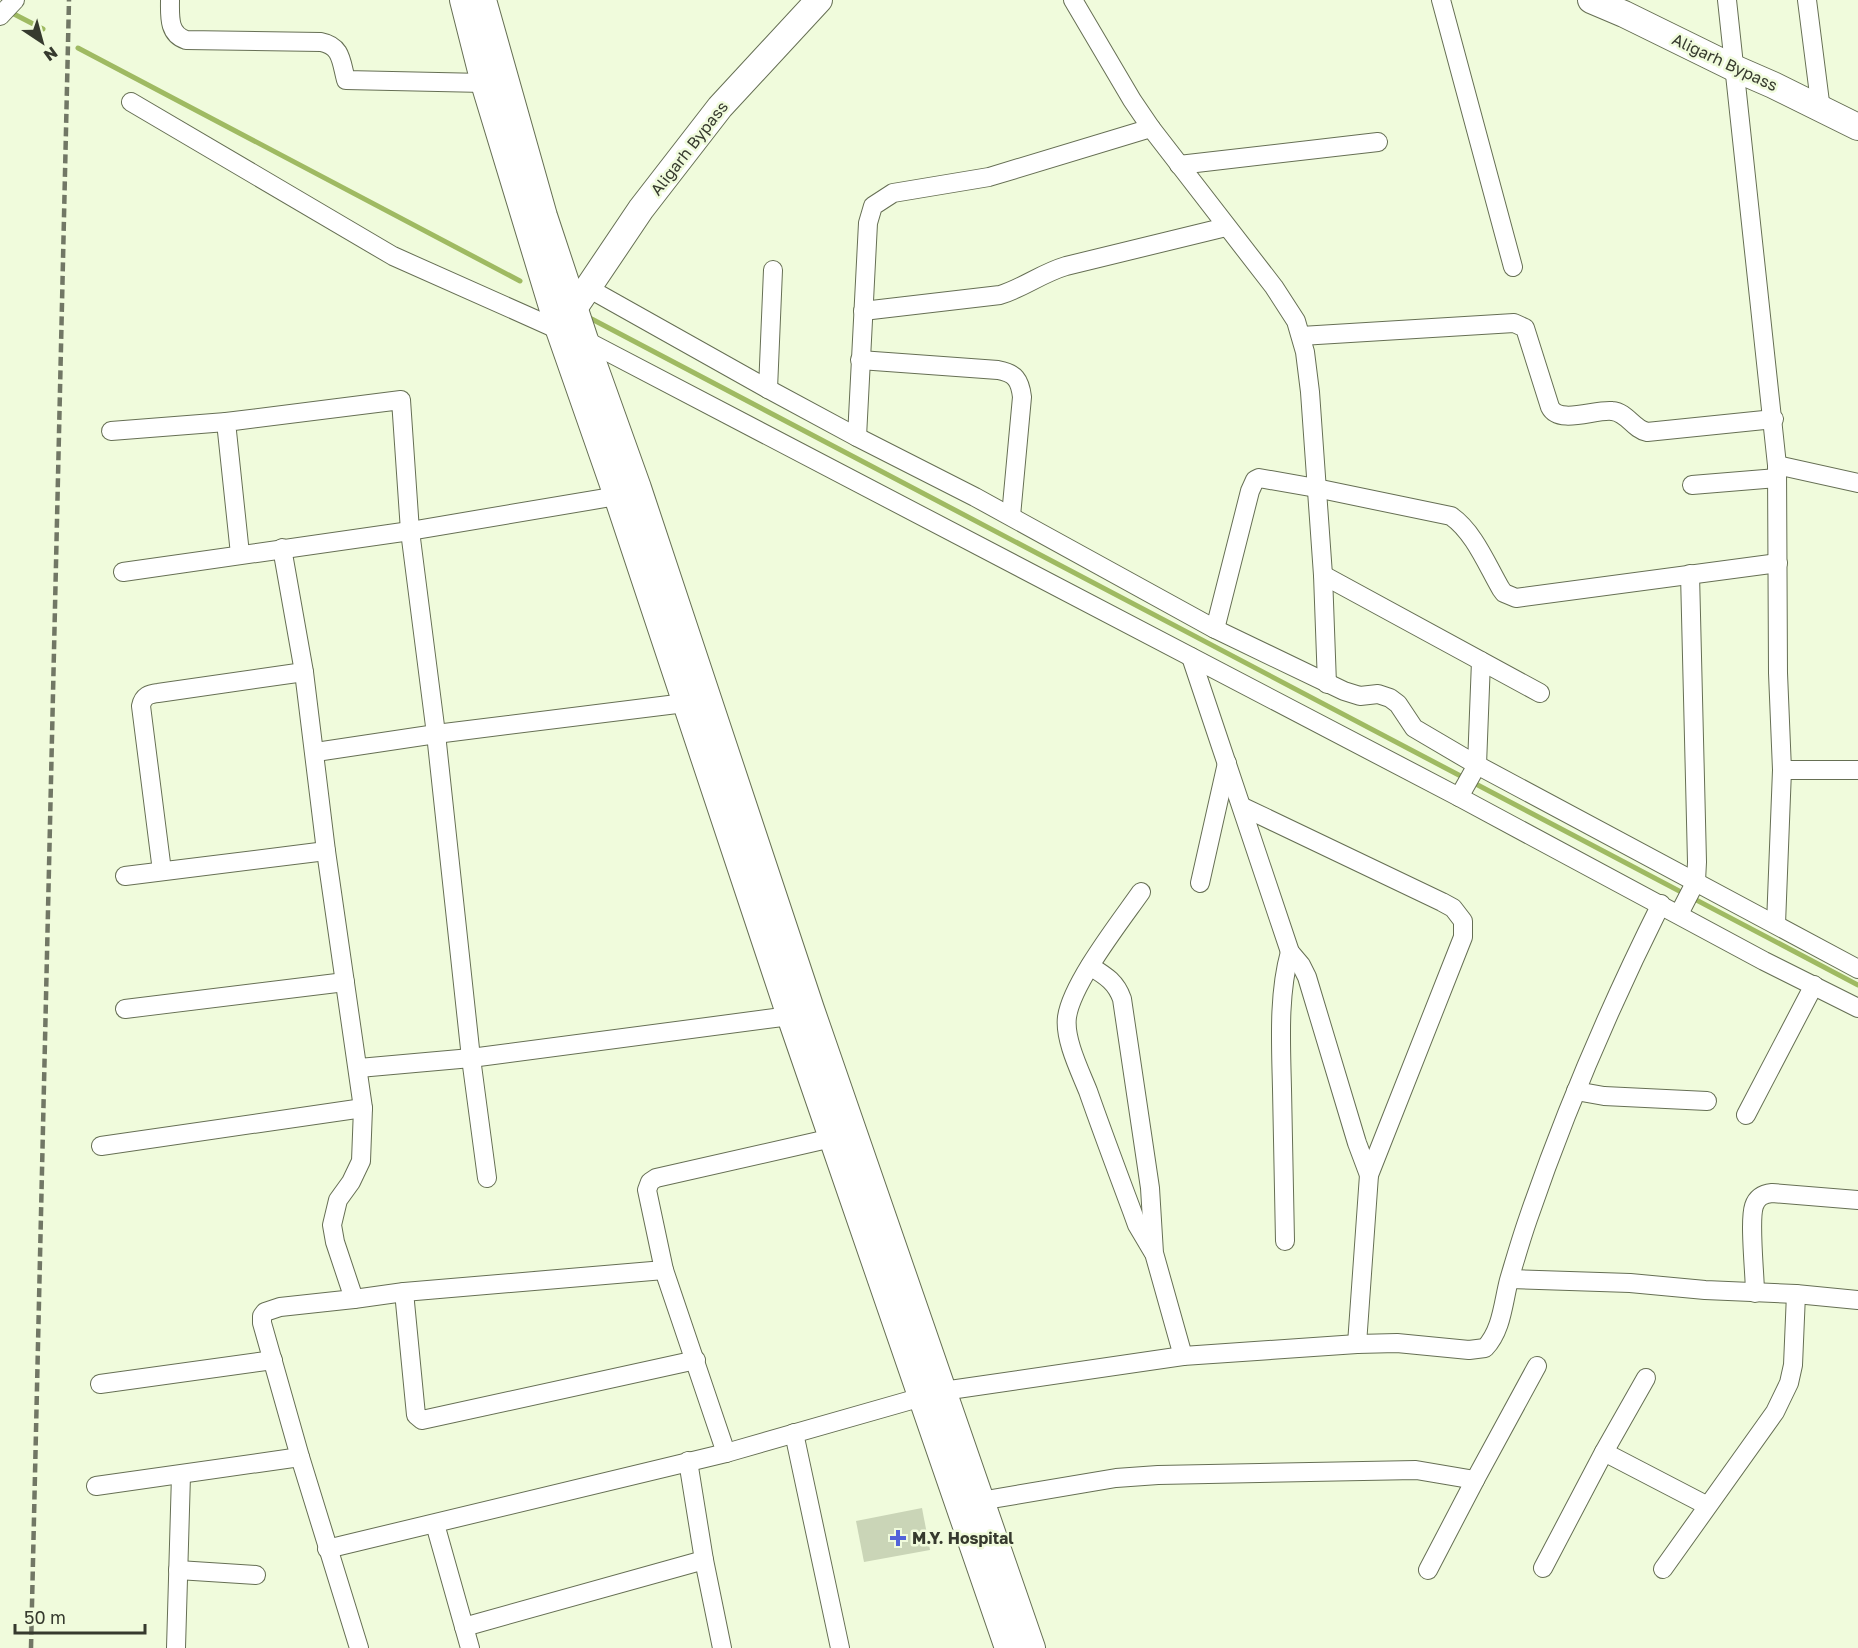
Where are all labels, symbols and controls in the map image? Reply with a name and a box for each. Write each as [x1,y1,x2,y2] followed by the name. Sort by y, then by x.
[12,12,72,72] north arrow
[1669,29,1781,95] street label: Aligarh Bypass
[40,42,62,66] text: N
[646,97,732,199] street label: Aligarh Bypass
[912,1528,1014,1548] place label: M.Y. Hospital
[889,1529,907,1547] marker: M.Y. Hospital
[15,1597,146,1635] scale bar
[24,1606,66,1628] text: 50 m

